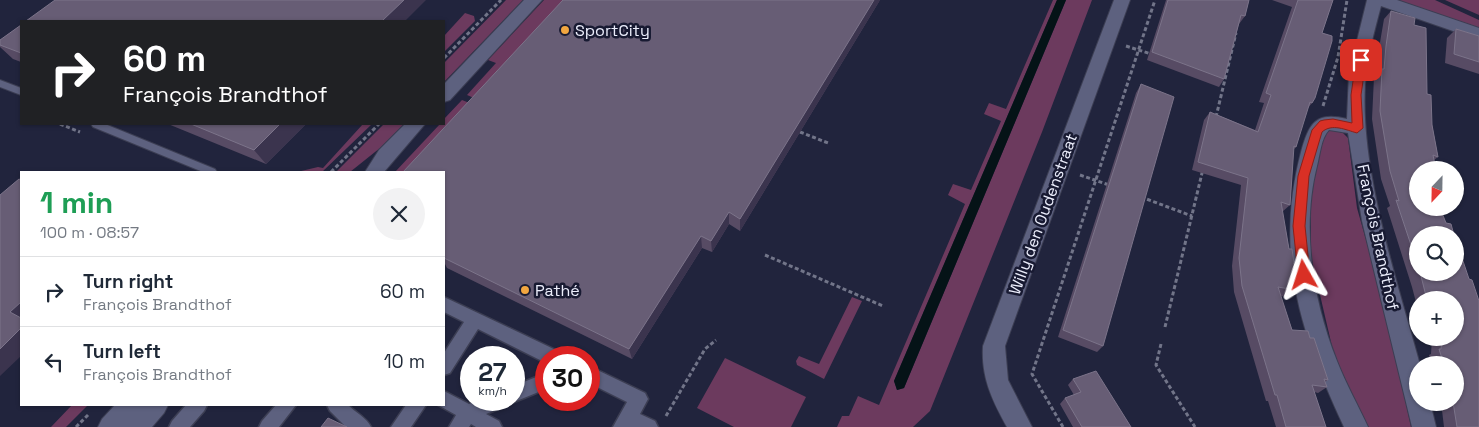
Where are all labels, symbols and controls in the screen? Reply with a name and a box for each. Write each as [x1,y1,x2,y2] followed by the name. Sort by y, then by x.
[575,20,650,41] place label: SportCity
[559,24,571,36] marker: SportCity
[123,37,206,81] text: 60 m
[1340,39,1382,81] pin
[40,40,105,105] icon: right
[1347,46,1375,74] icon: arrive
[123,80,328,108] text: François Brandthof
[1004,131,1082,297] street label: Willy den Oudenstraat
[1409,161,1464,216] north arrow
[1409,161,1464,411] map controls
[1352,162,1404,312] street label: François Brandthof
[40,183,113,222] text: 1 min
[373,188,425,240] button: close
[40,222,139,243] text: 100 m · 08:57
[1409,226,1464,281] button: search
[1277,248,1329,300] position arrow
[83,269,173,294] text: Turn right
[40,278,68,306] icon: right
[380,279,425,304] text: 60 m
[535,280,580,301] place label: Pathé
[519,284,531,296] marker: Pathé
[1409,291,1464,346] button: +
[83,294,232,315] text: François Brandthof
[83,339,161,364] text: Turn left
[535,346,600,411] speed limit sign: 30
[40,348,68,376] icon: left
[384,349,425,374] text: 10 m
[478,356,507,388] text: 27
[1409,356,1464,411] button: −
[83,364,232,385] text: François Brandthof
[478,383,507,399] text: km/h

